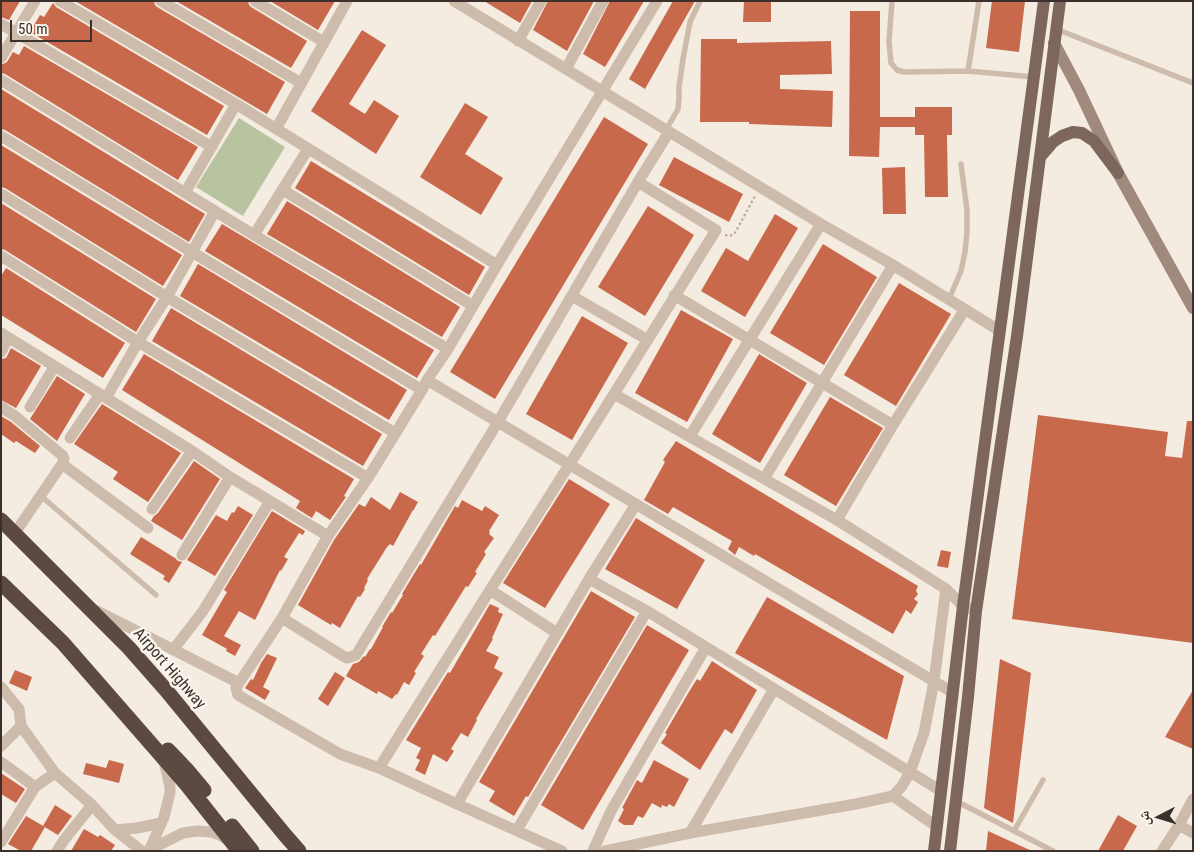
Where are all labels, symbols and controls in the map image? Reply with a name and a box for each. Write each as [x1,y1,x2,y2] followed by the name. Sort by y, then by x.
[12,10,95,42] scale bar
[18,20,48,38] text: 50 m
[129,625,209,713] street label: Airport Highway
[1134,792,1184,842] north arrow
[1135,810,1153,826] text: ش

